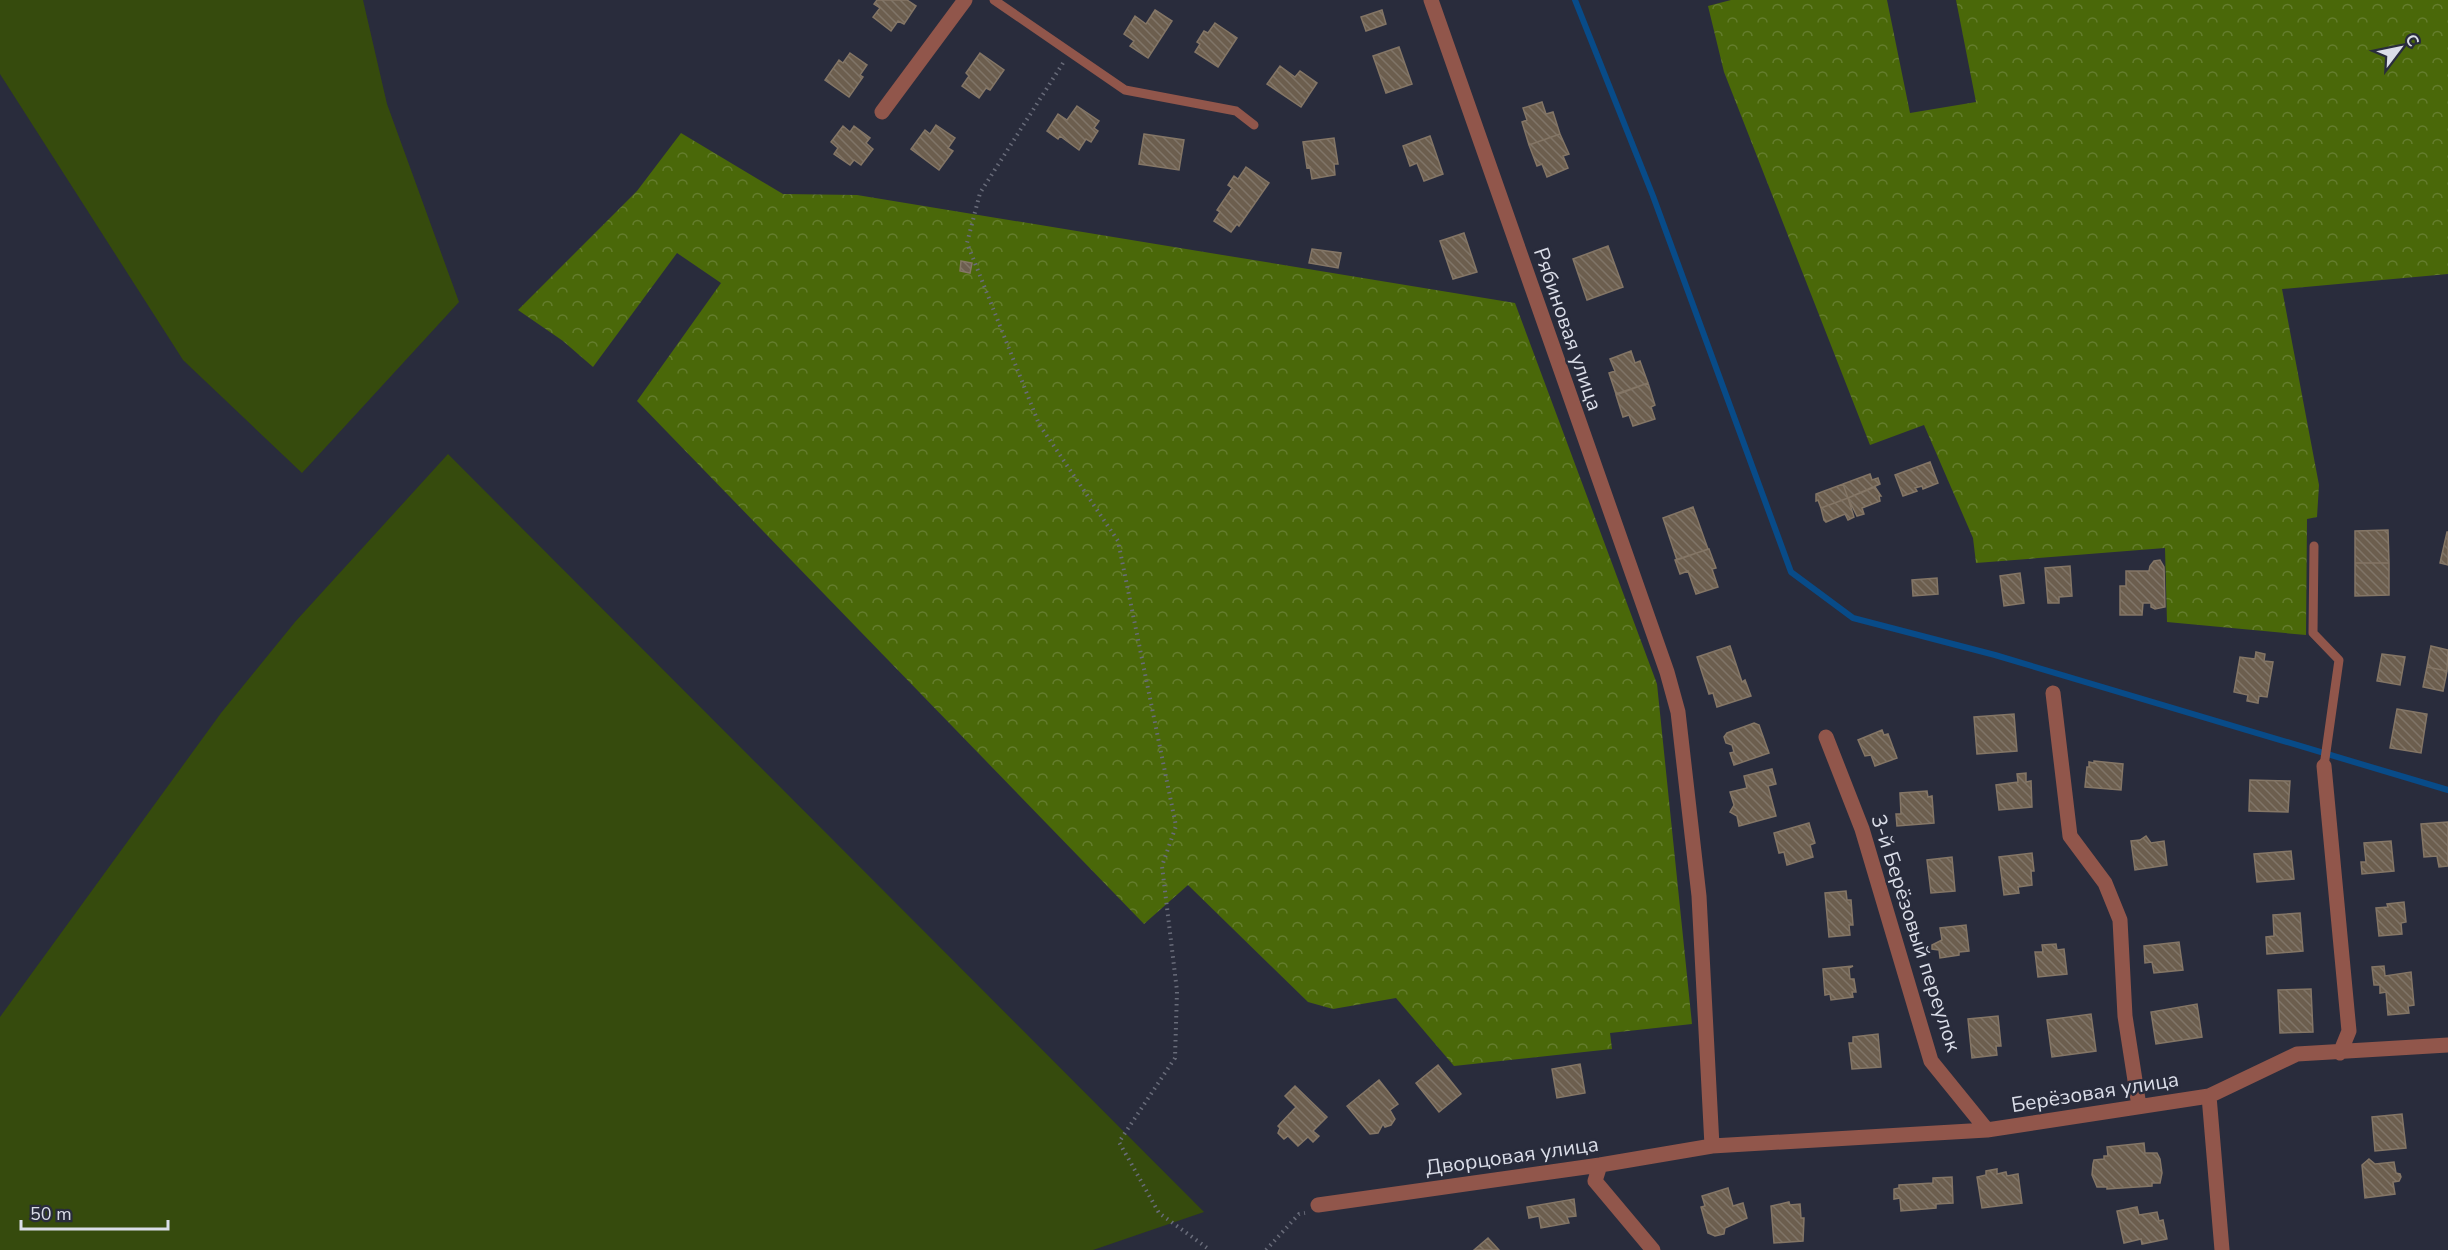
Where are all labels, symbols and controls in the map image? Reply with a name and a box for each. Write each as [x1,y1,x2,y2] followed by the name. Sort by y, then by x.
[2370,18,2430,78] north arrow
[2400,30,2424,51] text: С
[1527,244,1609,414] street label: Рябиновая улица
[1864,811,1968,1056] street label: 3-й Берёзовый переулок
[2009,1065,2181,1119] street label: Берёзовая улица
[1424,1130,1600,1182] street label: Дворцовая улица
[21,1193,168,1231] scale bar
[30,1202,72,1226] text: 50 m

